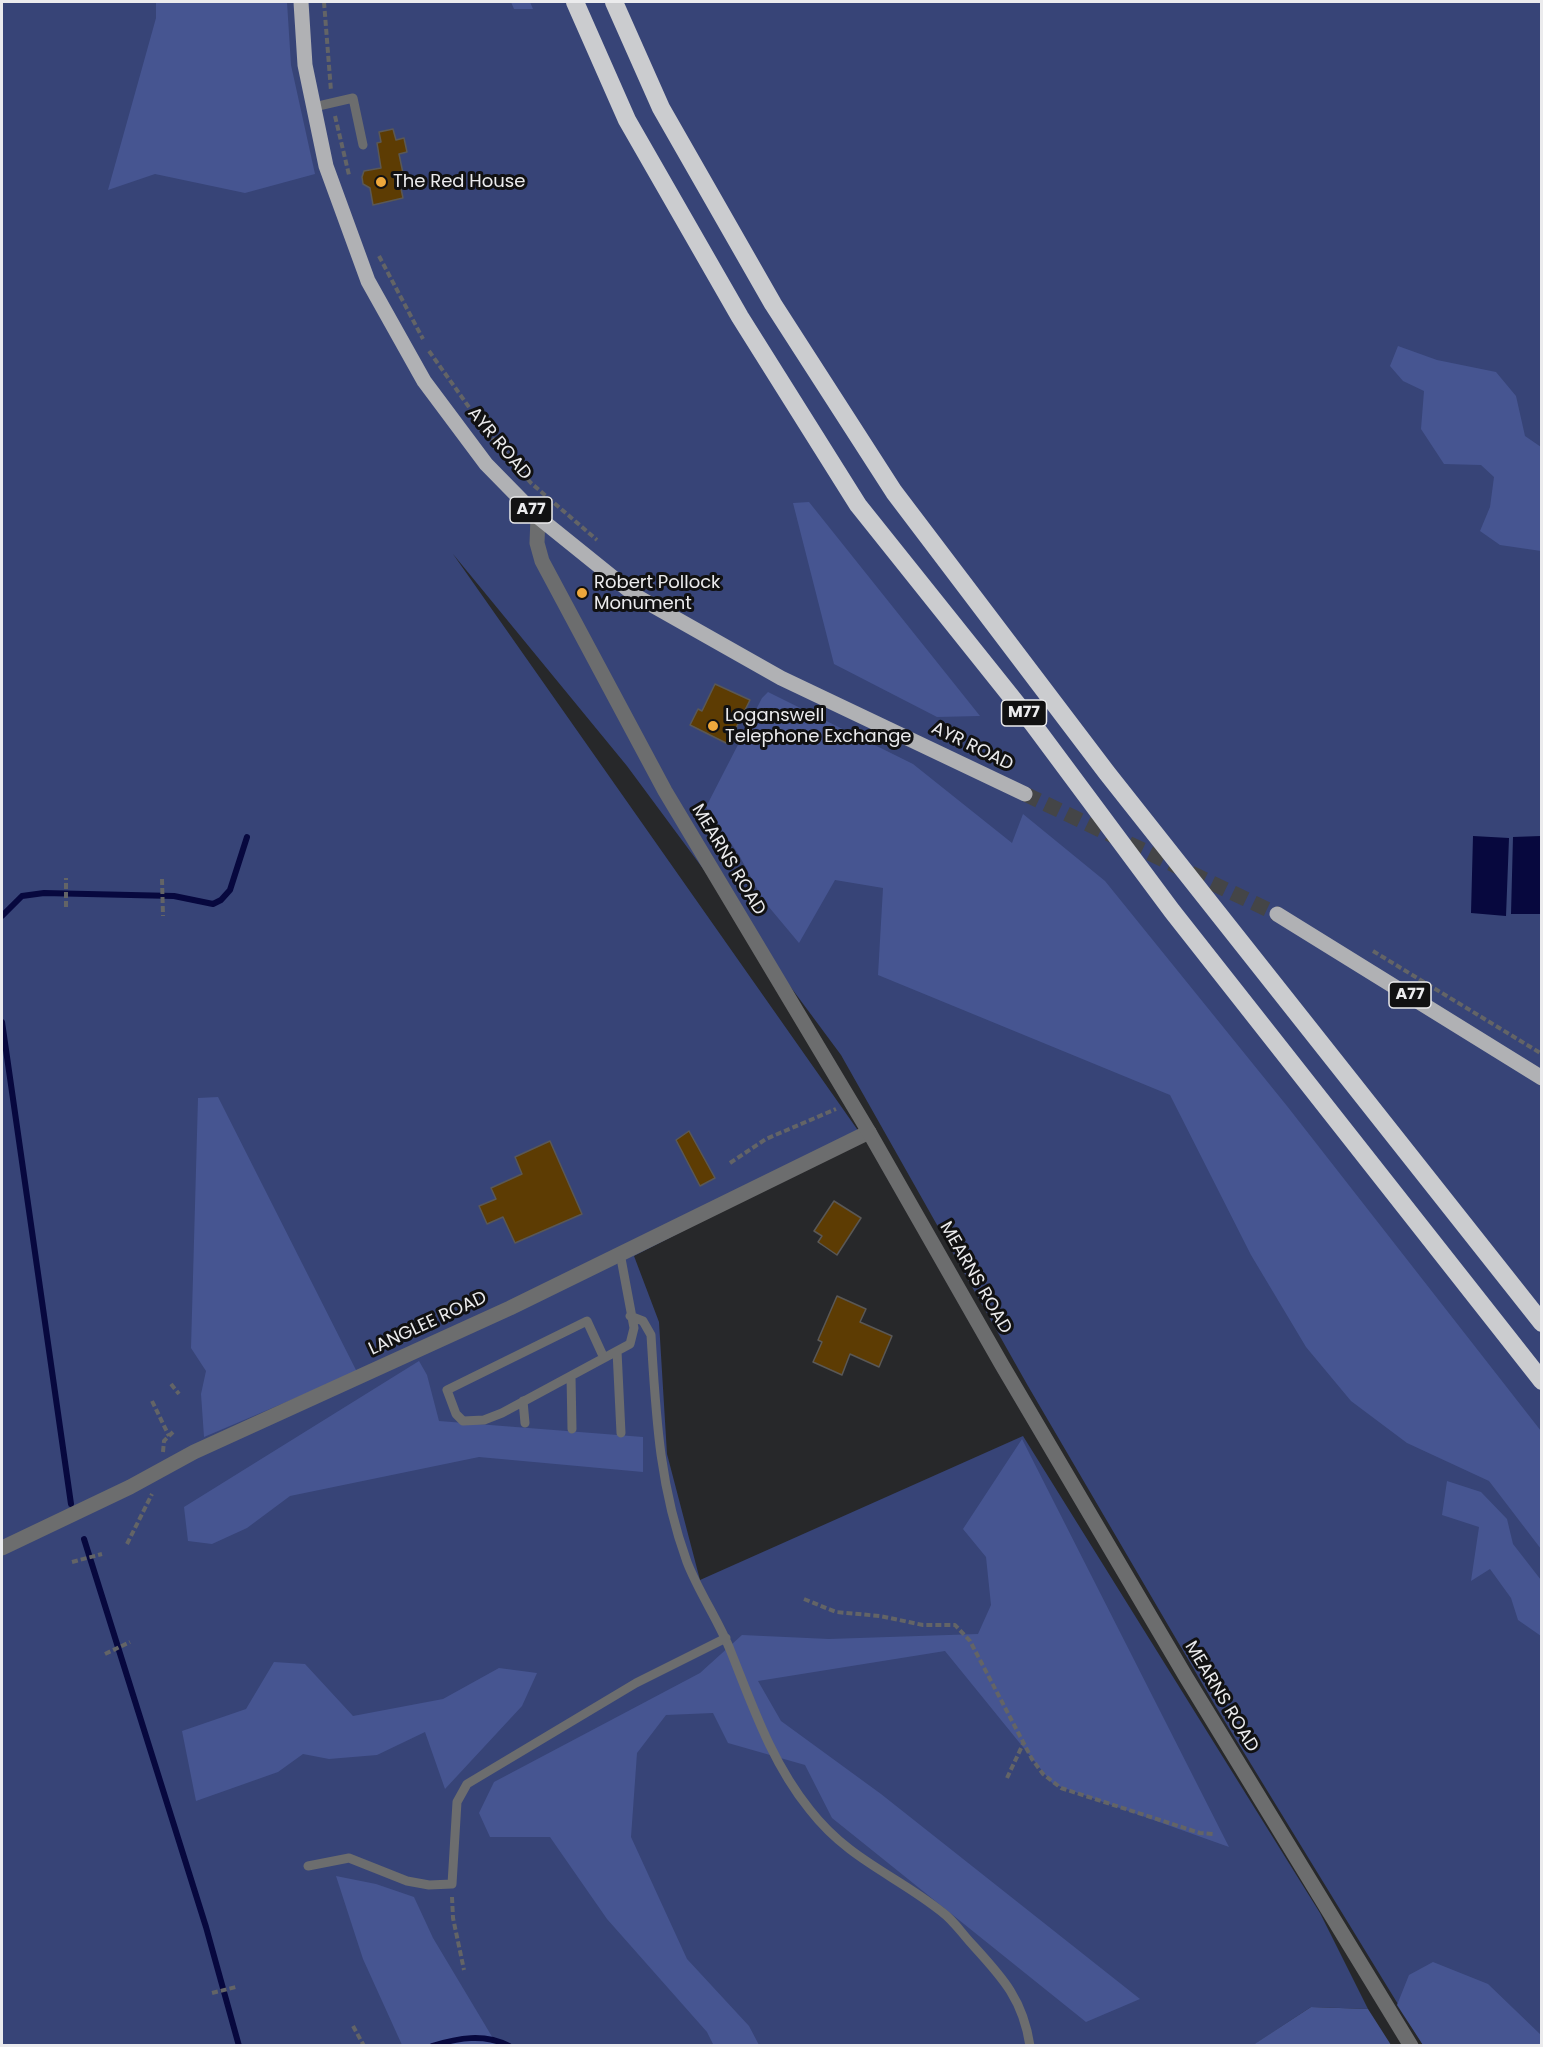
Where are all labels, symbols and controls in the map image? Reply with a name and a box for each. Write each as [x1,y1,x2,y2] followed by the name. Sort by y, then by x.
[393,171,525,193] place label: The Red House
[374,175,388,189] marker: The Red House
[462,403,536,485] street label: AYR ROAD
[510,497,552,523] road number: A77
[594,572,720,614] place label: Robert Pollock Monument
[575,586,589,600] marker: Robert Pollock Monument
[1002,700,1046,726] road number: M77
[725,705,911,748] place label: Loganswell Telephone Exchange
[928,718,1016,776] street label: AYR ROAD
[706,719,720,733] marker: Loganswell Telephone Exchange
[686,801,770,919] street label: MEARNS ROAD
[1389,982,1431,1008] road number: A77
[934,1218,1016,1338] street label: MEARNS ROAD
[366,1287,490,1361] street label: LANGLEE ROAD
[1179,1638,1263,1756] street label: MEARNS ROAD

